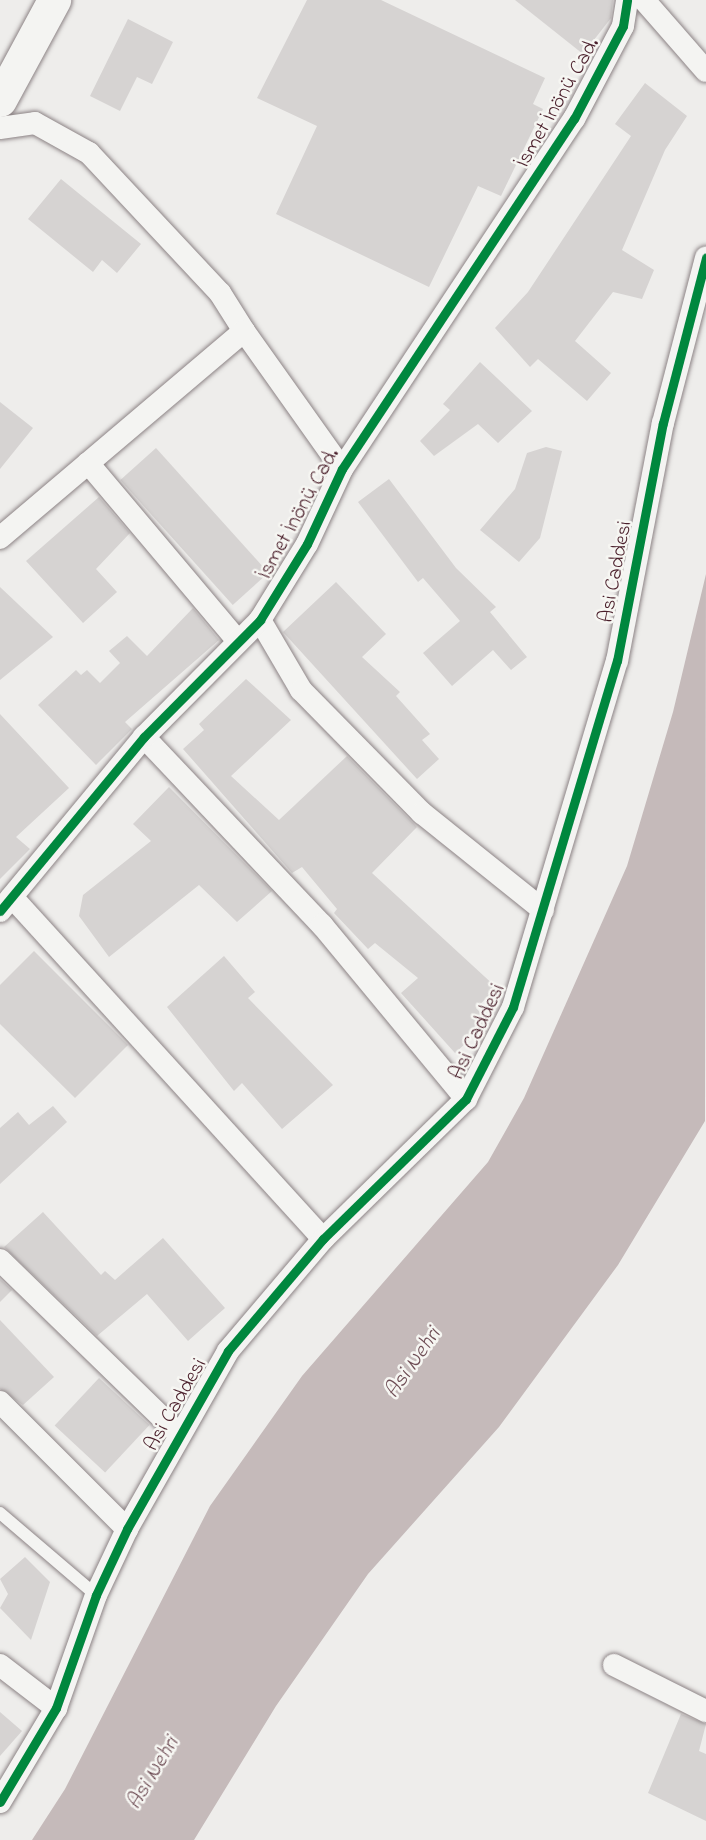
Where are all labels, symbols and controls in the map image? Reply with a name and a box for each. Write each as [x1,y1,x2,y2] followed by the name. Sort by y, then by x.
[511,33,605,173] street label: İsmet İnönü Cad.
[253,444,345,584] street label: İsmet İnönü Cad.
[594,519,638,625] street label: Asi Caddesi
[445,980,511,1084] street label: Asi Caddesi
[380,1324,448,1404] water label: Asi Nehri
[139,1354,213,1456] street label: Asi Caddesi
[122,1733,186,1815] water label: Asi Nehri

